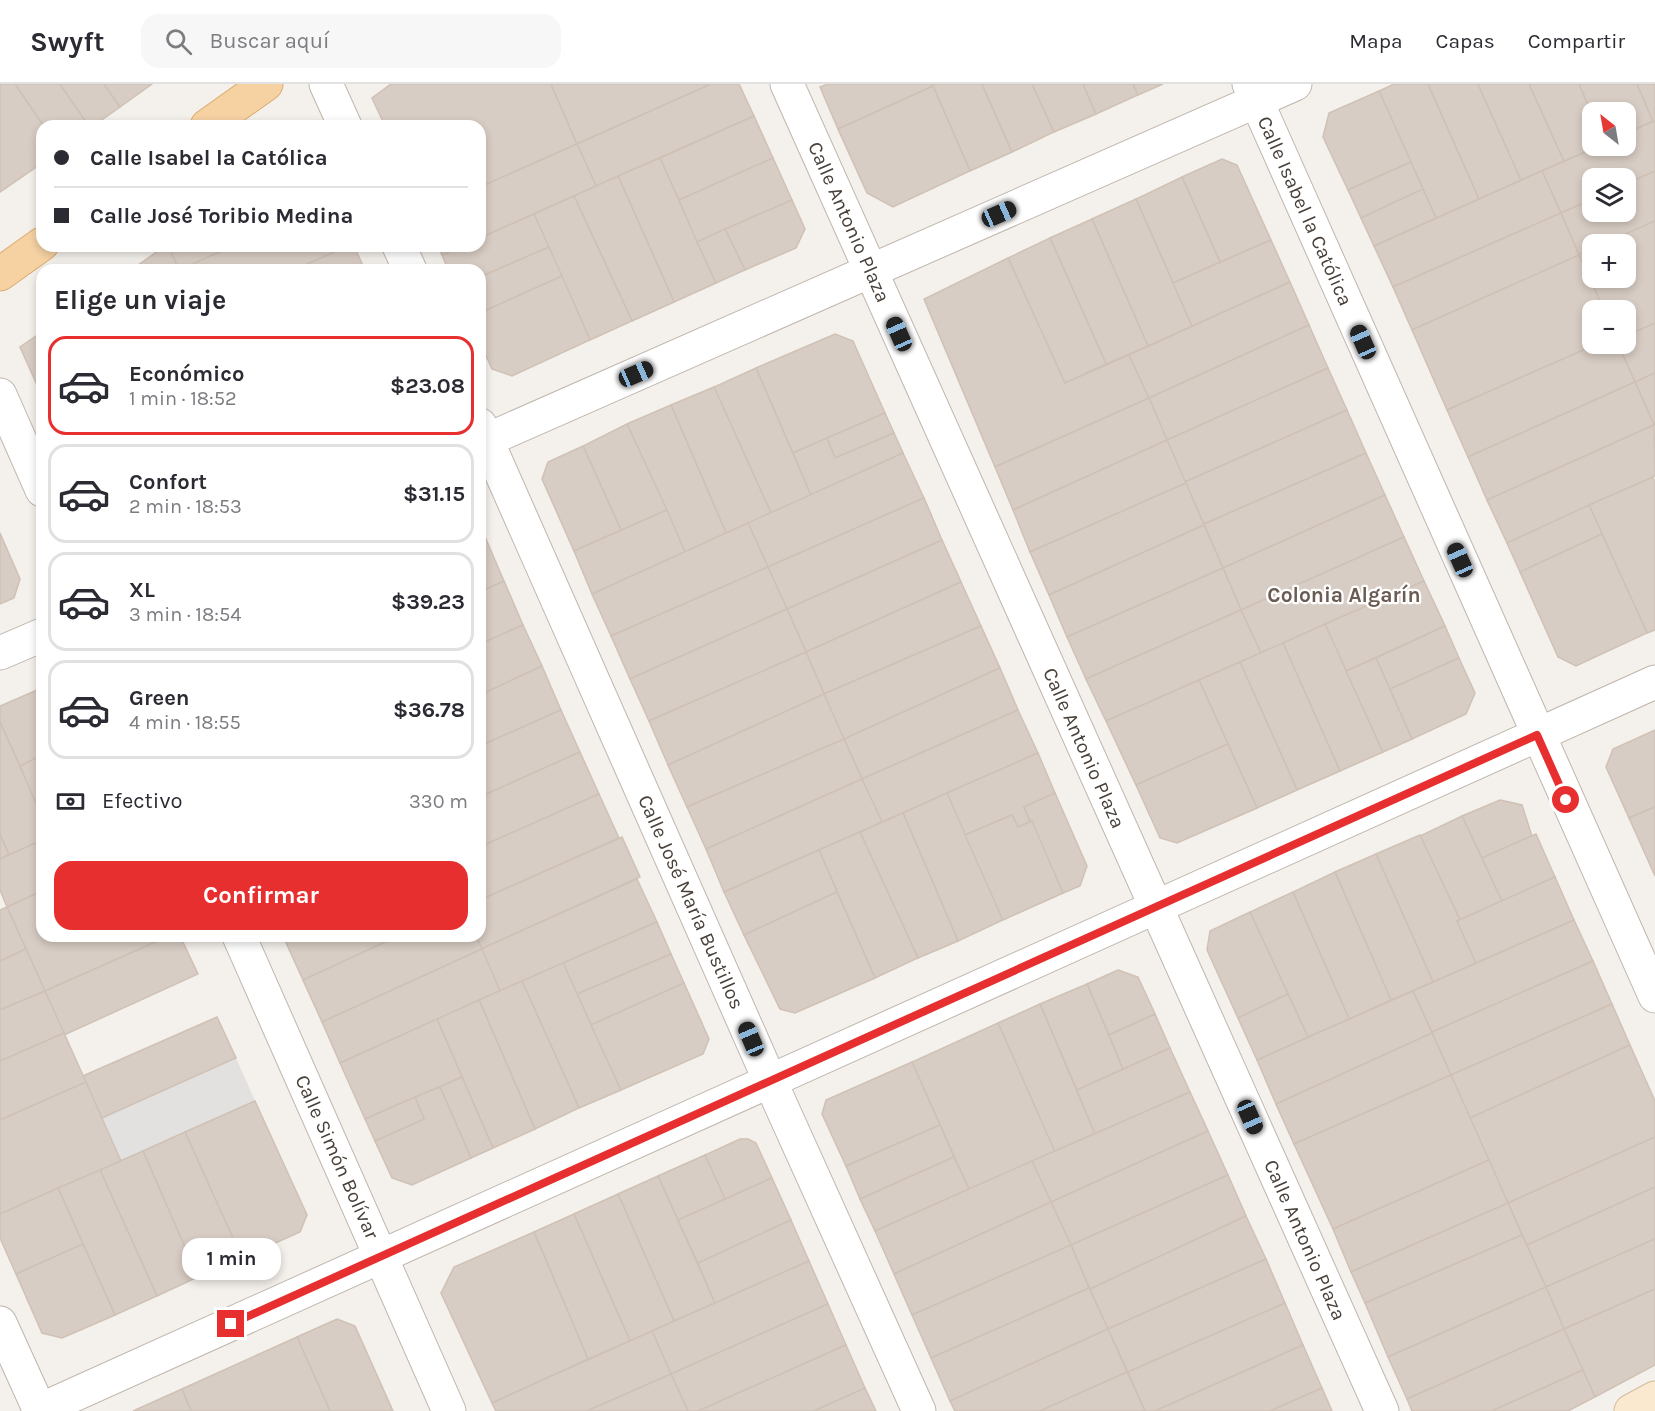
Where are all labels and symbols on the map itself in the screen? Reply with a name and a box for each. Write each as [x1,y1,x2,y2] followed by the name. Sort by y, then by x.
[1582,102,1636,156] north arrow
[1253,113,1357,309] street label: Calle Isabel la Católica
[803,138,895,306] street label: Calle Antonio Plaza
[979,198,1019,230] car
[883,314,915,354] car
[1347,322,1379,362] car
[616,358,656,390] car
[1444,540,1476,580] car
[1267,583,1421,607] district label: Colonia Algarín
[1038,664,1130,832] street label: Calle Antonio Plaza
[1552,786,1579,813] route start
[633,791,749,1013] street label: Calle José María Bustillos
[736,1019,766,1059] car
[290,1071,384,1243] street label: Calle Simón Bolívar
[1234,1097,1266,1137] car
[1259,1156,1351,1324] street label: Calle Antonio Plaza
[182,1237,280,1279] callout: 1 min
[217,1310,244,1337] route end

